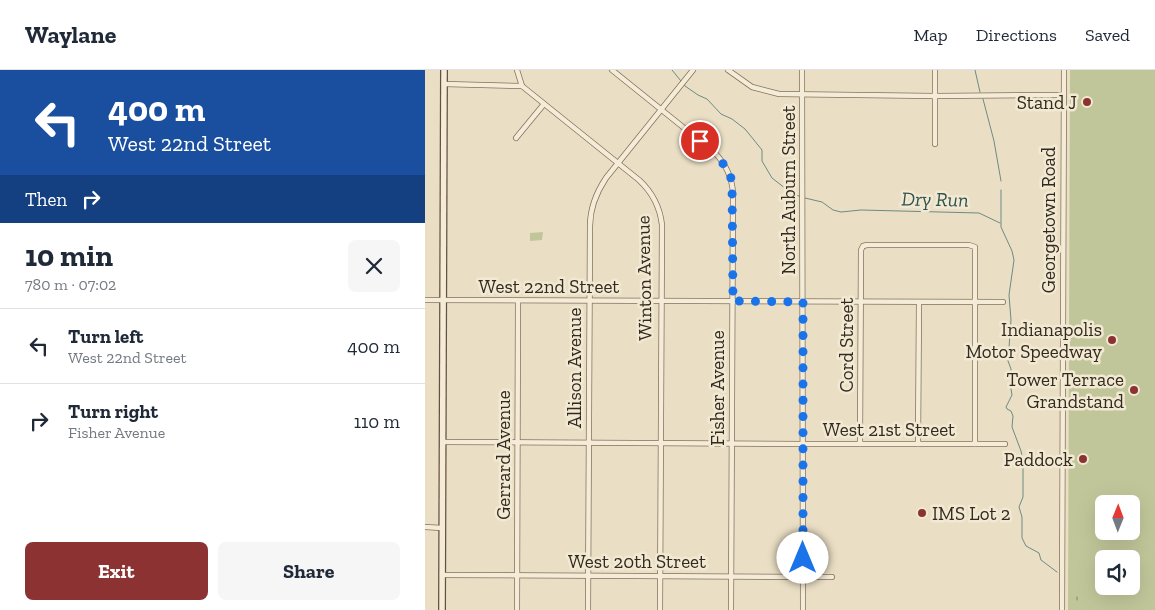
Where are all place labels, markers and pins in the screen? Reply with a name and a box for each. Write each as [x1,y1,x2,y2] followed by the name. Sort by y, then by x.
[1017,91,1077,114] place label: Stand J
[1081,96,1093,108] marker: Stand J
[679,120,721,162] pin
[965,318,1102,363] place label: Indianapolis Motor Speedway
[1106,334,1118,346] marker: Indianapolis Motor Speedway
[1007,368,1125,413] place label: Tower Terrace Grandstand
[1128,384,1140,396] marker: Tower Terrace Grandstand
[1004,448,1073,471] place label: Paddock
[1077,453,1089,465] marker: Paddock
[932,502,1011,525] place label: IMS Lot 2
[916,507,928,519] marker: IMS Lot 2

